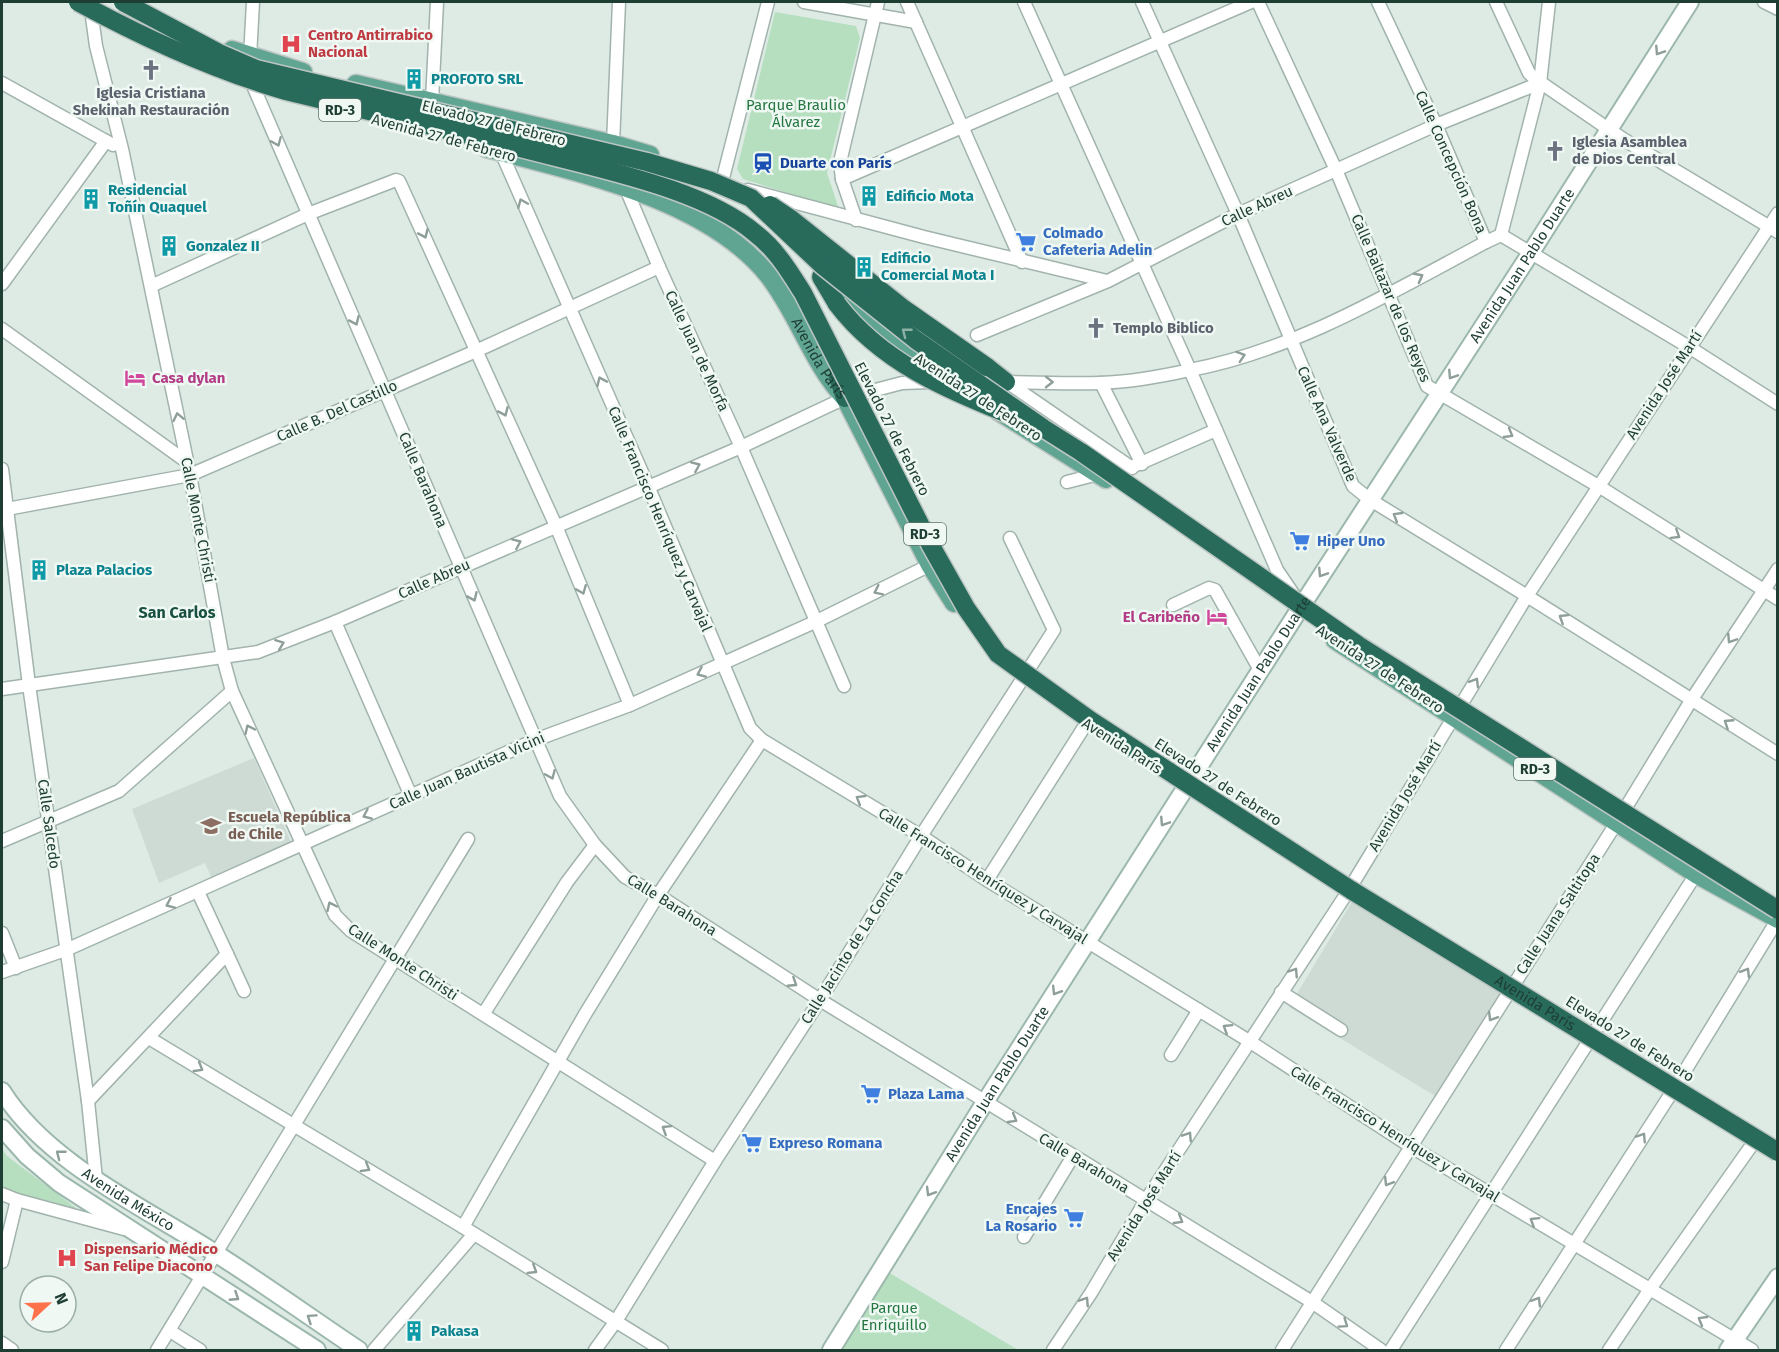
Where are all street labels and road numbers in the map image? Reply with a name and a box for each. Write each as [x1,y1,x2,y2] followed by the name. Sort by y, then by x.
[1411,88,1491,236] street label: Calle Concepción Bona
[420,96,568,150] street label: Elevado 27 de Febrero
[319,99,361,121] road number: RD-3
[370,110,518,166] street label: Avenida 27 de Febrero
[1218,182,1296,230] street label: Calle Abreu
[1466,185,1578,346] street label: Avenida Juan Pablo Duarte
[1347,211,1435,385] street label: Calle Baltazar de los Reyes
[661,288,733,414] street label: Calle Juan de Morfa
[788,315,850,402] street label: Avenida París
[1622,327,1706,443] street label: Avenida José Martí
[911,349,1045,445] street label: Avenida 27 de Febrero
[850,359,934,499] street label: Elevado 27 de Febrero
[1293,363,1361,485] street label: Calle Ana Valverde
[274,376,400,446] street label: Calle B. Del Castillo
[604,404,716,635] street label: Calle Francisco Henríquez y Carvajal
[395,429,451,531] street label: Calle Barahona
[177,456,219,584] street label: Calle Monte Christi
[904,523,946,545] road number: RD-3
[395,555,473,603] street label: Calle Abreu
[1202,593,1314,755] street label: Avenida Juan Pablo Duarte
[1313,621,1447,717] street label: Avenida 27 de Febrero
[1079,714,1165,778] street label: Avenida París
[386,729,548,813] street label: Calle Juan Bautista Vicini
[1151,734,1285,830] street label: Elevado 27 de Febrero
[1365,737,1445,855] street label: Avenida José Martí
[1514,758,1556,780] road number: RD-3
[34,778,64,870] street label: Calle Salcedo
[875,804,1091,948] street label: Calle Francisco Henríquez y Carvajal
[1512,850,1604,978] street label: Calle Juana Saltitopa
[797,867,907,1027] street label: Calle Jacinto de La Concha
[624,870,720,940] street label: Calle Barahona
[345,920,461,1004] street label: Calle Monte Christi
[1491,971,1579,1035] street label: Avenida París
[1563,992,1697,1086] street label: Elevado 27 de Febrero
[941,1003,1053,1165] street label: Avenida Juan Pablo Duarte
[1287,1062,1503,1206] street label: Calle Francisco Henríquez y Carvajal
[1036,1129,1132,1197] street label: Calle Barahona
[1103,1148,1185,1264] street label: Avenida José Martí
[79,1164,178,1235] street label: Avenida México

